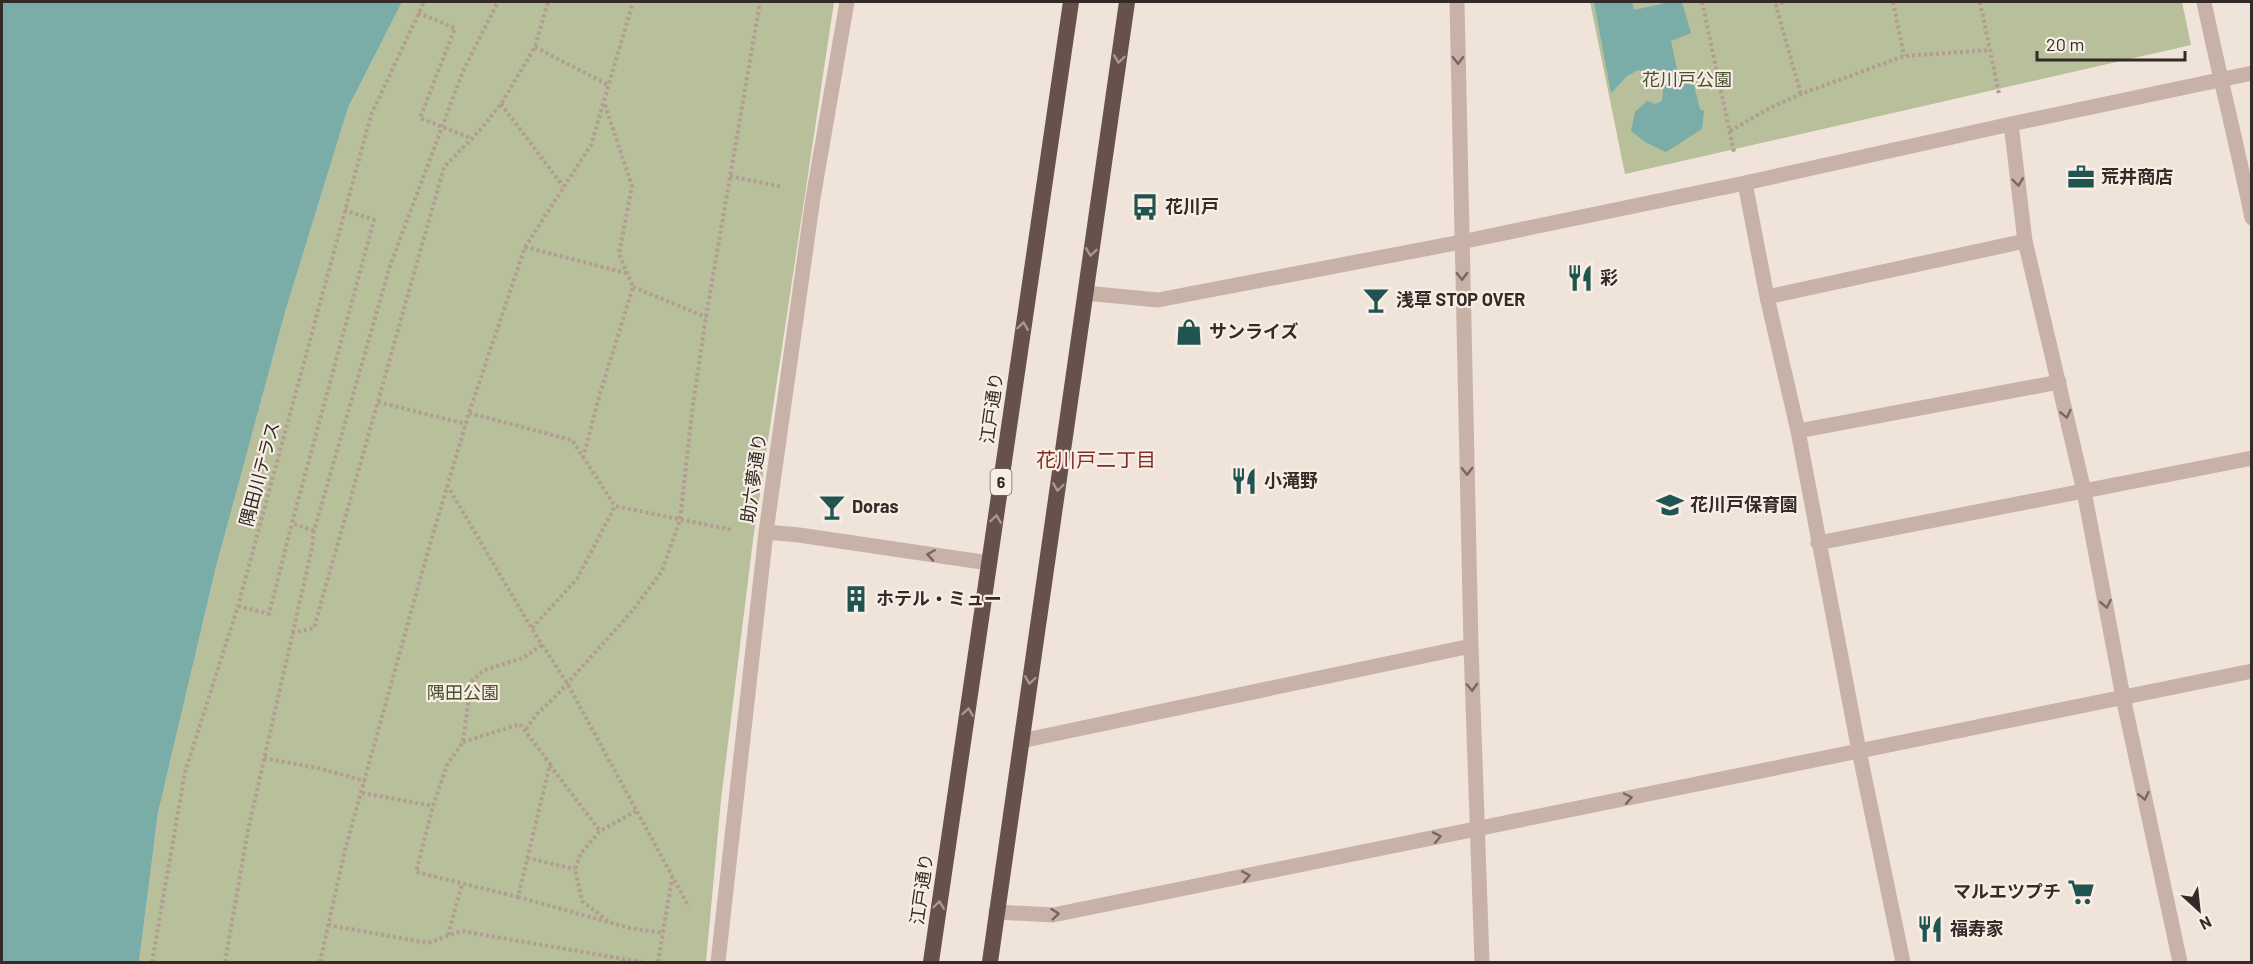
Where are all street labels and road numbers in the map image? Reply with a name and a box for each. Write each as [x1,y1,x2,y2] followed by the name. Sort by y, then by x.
[975,371,1007,445] street label: 江戸通り
[234,419,284,529] street label: 隅田川テラス
[736,432,770,524] street label: 助六夢通り
[990,469,1012,495] road number: 6
[905,852,937,926] street label: 江戸通り

